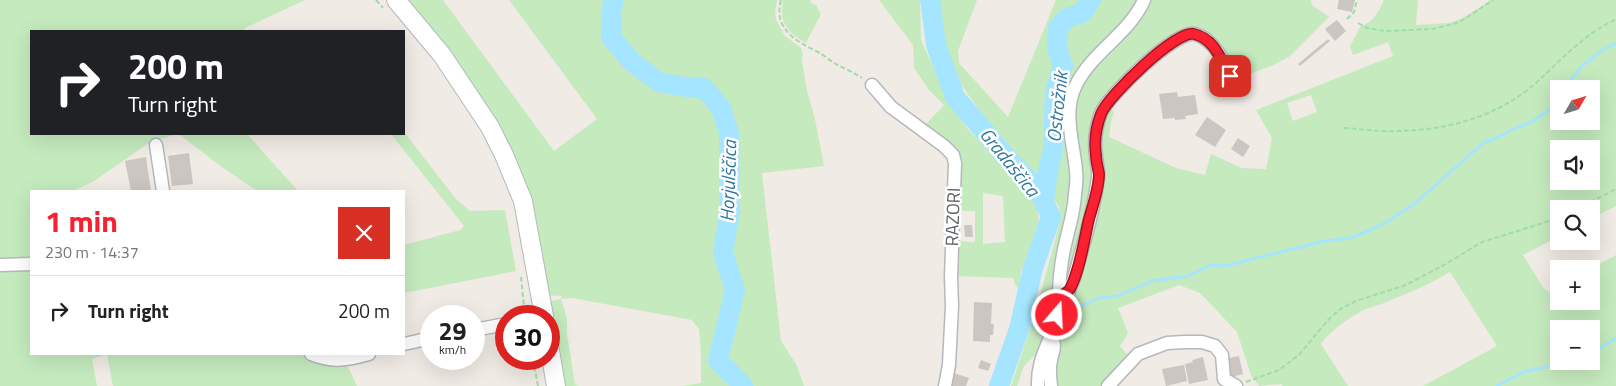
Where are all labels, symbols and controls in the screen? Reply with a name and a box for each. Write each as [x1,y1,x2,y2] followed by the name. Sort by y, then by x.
[128,39,224,93] text: 200 m
[45,50,110,115] icon: right
[1209,55,1251,97] pin
[1216,62,1244,90] icon: arrive
[1038,68,1075,144] water label: Ostrožnik
[1550,80,1600,130] north arrow
[1550,80,1600,370] map controls
[128,87,217,121] text: Turn right
[973,121,1048,204] water label: Gradaščica
[712,138,743,222] water label: Horjulščica
[1550,140,1600,190] button: sound
[938,187,967,247] street label: RAZORI
[45,198,118,244] text: 1 min
[1550,200,1600,250] button: search
[338,207,390,259] button: close
[45,240,139,264] text: 230 m · 14:37
[1550,260,1600,310] button: +
[1030,288,1082,340] position arrow
[88,296,169,325] text: Turn right
[338,296,390,325] text: 200 m
[45,297,73,325] icon: right
[495,305,560,370] speed limit sign: 30
[438,312,467,350] text: 29
[1550,320,1600,370] button: −
[439,340,466,359] text: km/h

